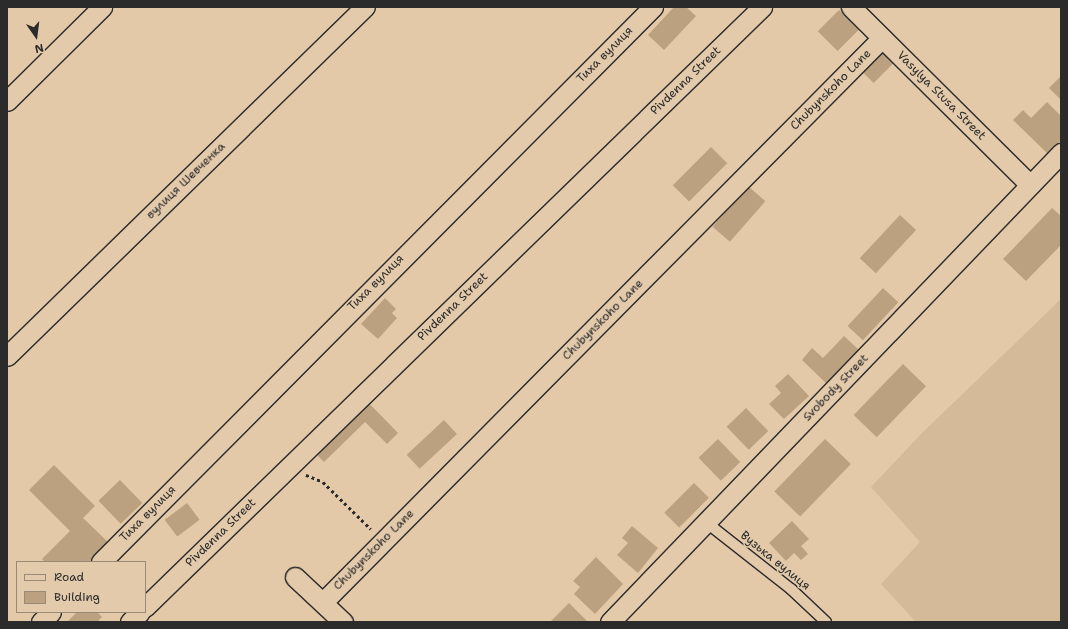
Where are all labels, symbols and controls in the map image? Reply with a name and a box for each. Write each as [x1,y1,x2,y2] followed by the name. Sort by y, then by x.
[16,16,56,56] north arrow
[574,24,636,86] street label: Тиха вулиця
[33,40,45,56] text: N
[648,44,724,118] street label: Pivdenna Street
[788,47,874,133] street label: Chubynskoho Lane
[894,49,988,143] street label: Vasylya Stusa Street
[144,140,228,222] street label: вулиця Шевченка
[345,252,407,314] street label: Тиха вулиця
[415,270,491,344] street label: Pivdenna Street
[560,277,646,363] street label: Chubynskoho Lane
[800,351,872,425] street label: Svobody Street
[117,483,179,545] street label: Тиха вулиця
[183,496,259,570] street label: Pivdenna Street
[331,507,417,593] street label: Chubynskoho Lane
[737,529,813,593] street label: Вузька вулиця
[16,561,146,613] legend
[54,569,84,585] text: Road
[54,589,100,605] text: Building

